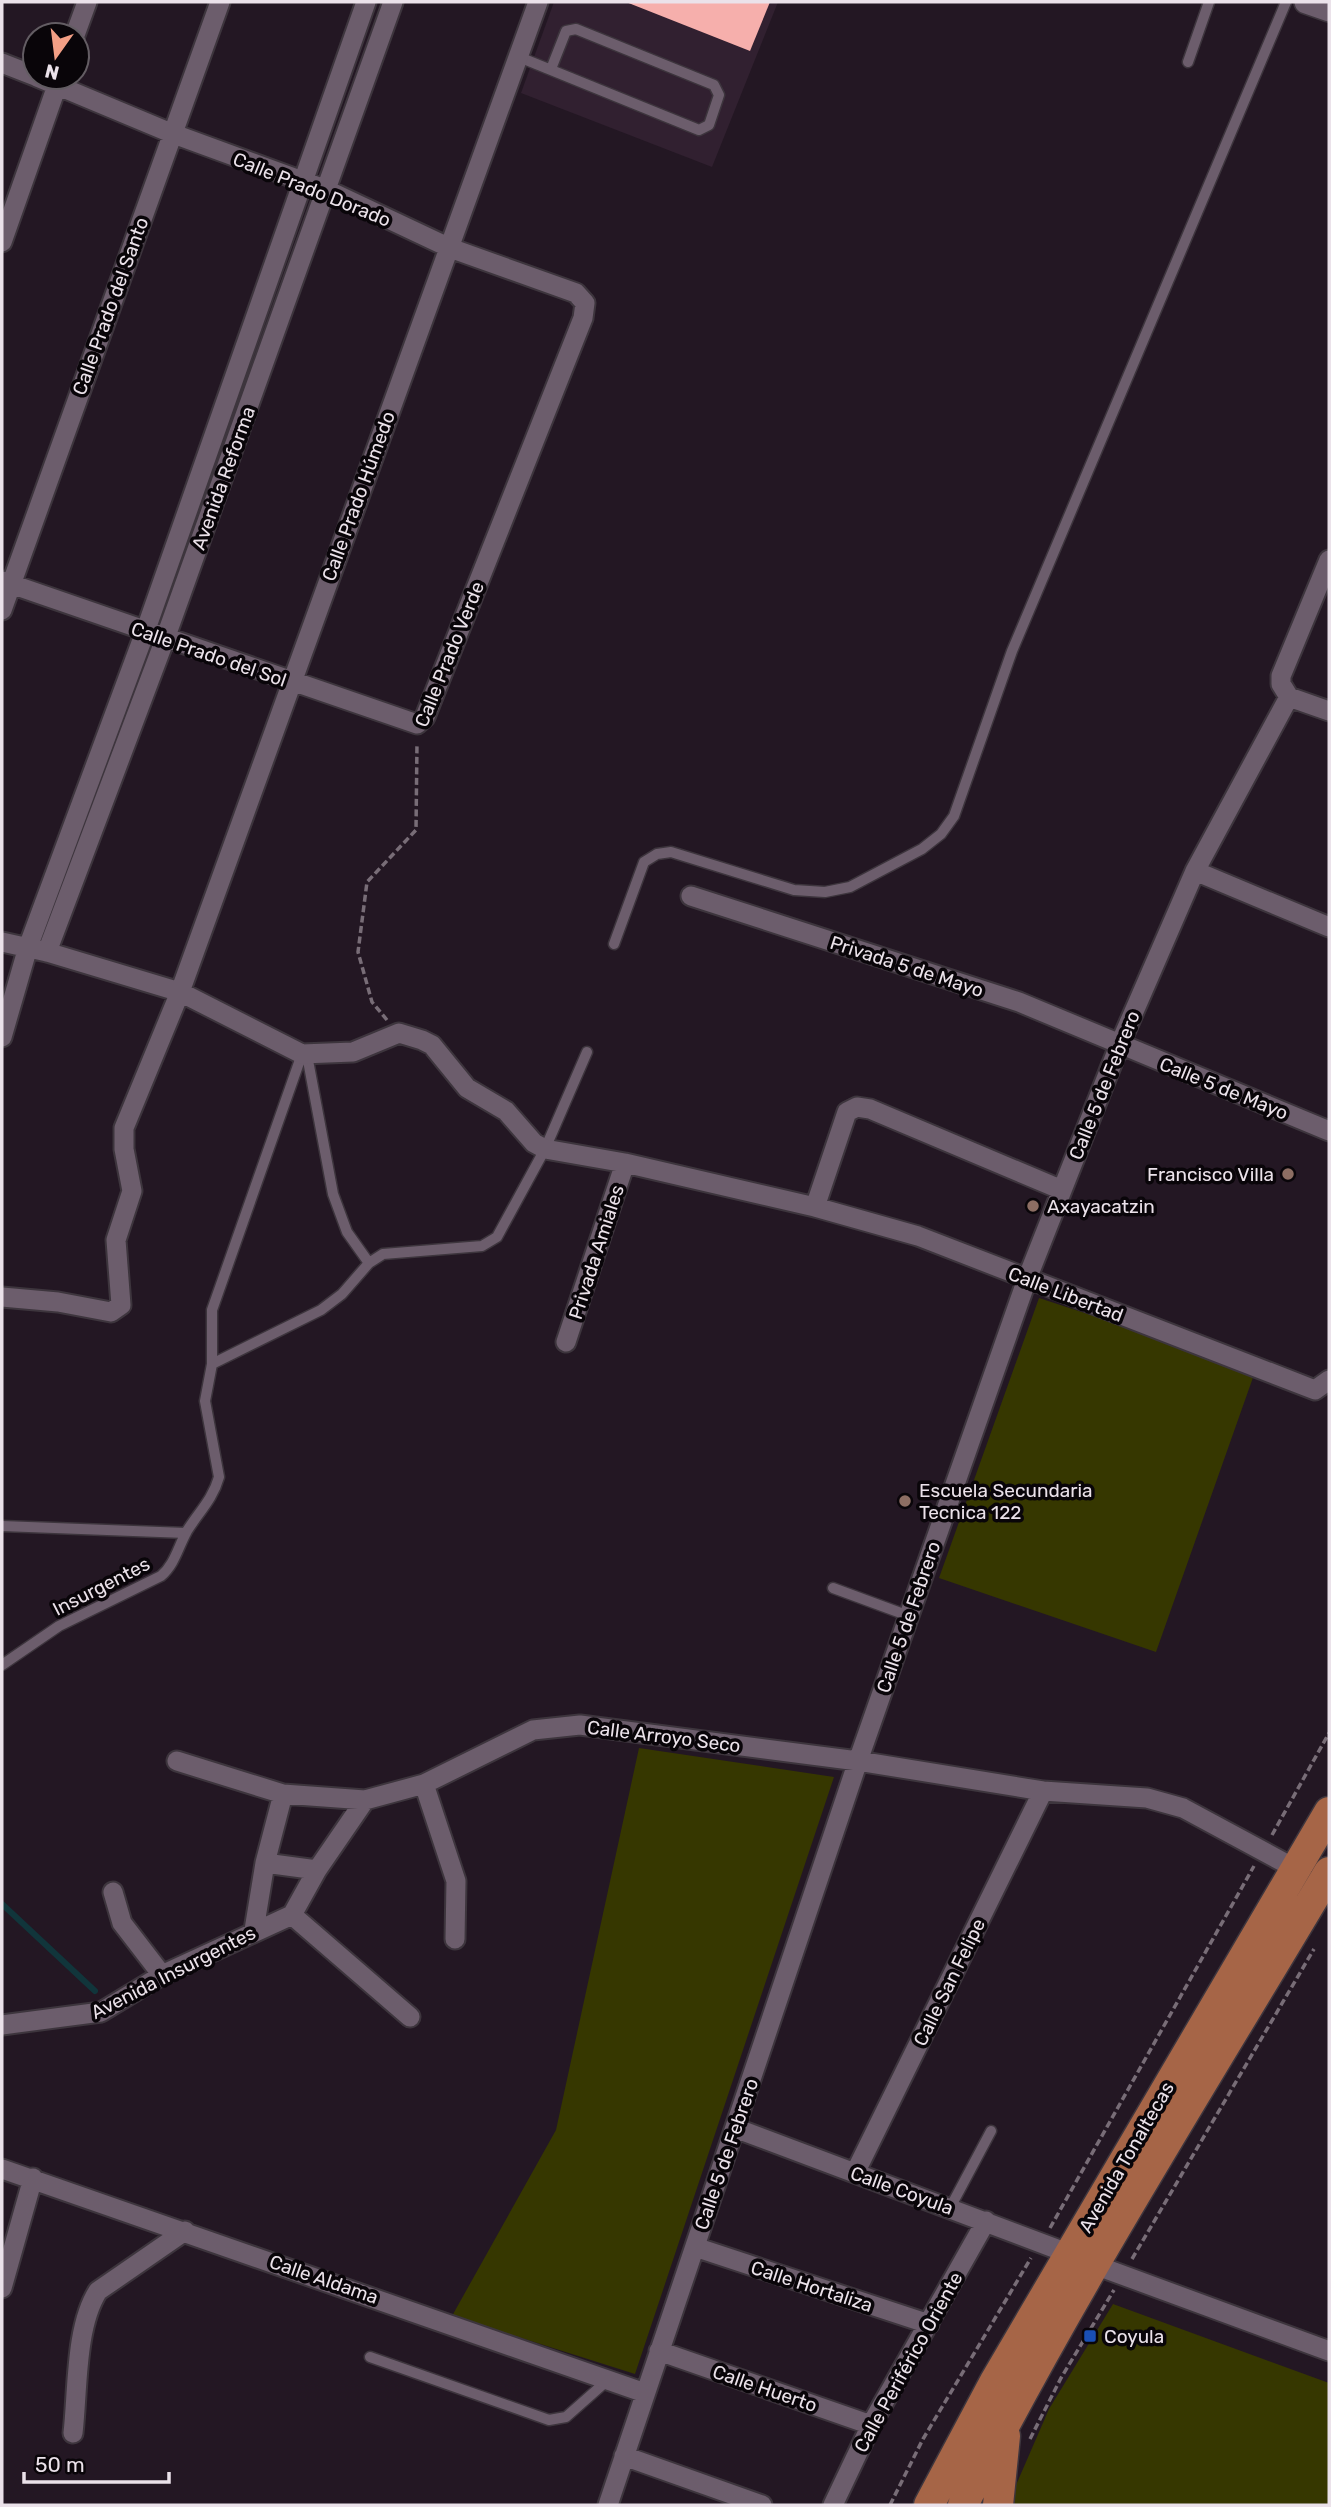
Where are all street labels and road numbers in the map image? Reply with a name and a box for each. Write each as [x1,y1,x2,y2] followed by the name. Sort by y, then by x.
[230,147,394,232] street label: Calle Prado Dorado
[68,214,153,398] street label: Calle Prado del Santo
[187,403,260,553] street label: Avenida Reforma
[317,408,400,584] street label: Calle Prado Húmedo
[410,578,489,730] street label: Calle Prado Verde
[128,617,290,692] street label: Calle Prado del Sol
[827,931,987,1002] street label: Privada 5 de Mayo
[1064,1007,1145,1163] street label: Calle 5 de Febrero
[1156,1052,1291,1125] street label: Calle 5 de Mayo
[564,1182,629,1322] street label: Privada Amiales
[1005,1262,1127,1327] street label: Calle Libertad
[872,1538,945,1696] street label: Calle 5 de Febrero
[49,1552,154,1621] street label: Insurgentes
[586,1716,742,1757] street label: Calle Arroyo Seco
[909,1915,990,2050] street label: Calle San Felipe
[87,1921,259,2024] street label: Avenida Insurgentes
[690,2075,763,2233] street label: Calle 5 de Febrero
[1074,2078,1179,2237] street label: Avenida Tonaltecas
[847,2161,956,2220] street label: Calle Coyula
[266,2250,381,2309] street label: Calle Aldama
[748,2256,876,2317] street label: Calle Hortaliza
[849,2268,968,2456] street label: Calle Periférico Oriente
[710,2360,820,2417] street label: Calle Huerto

